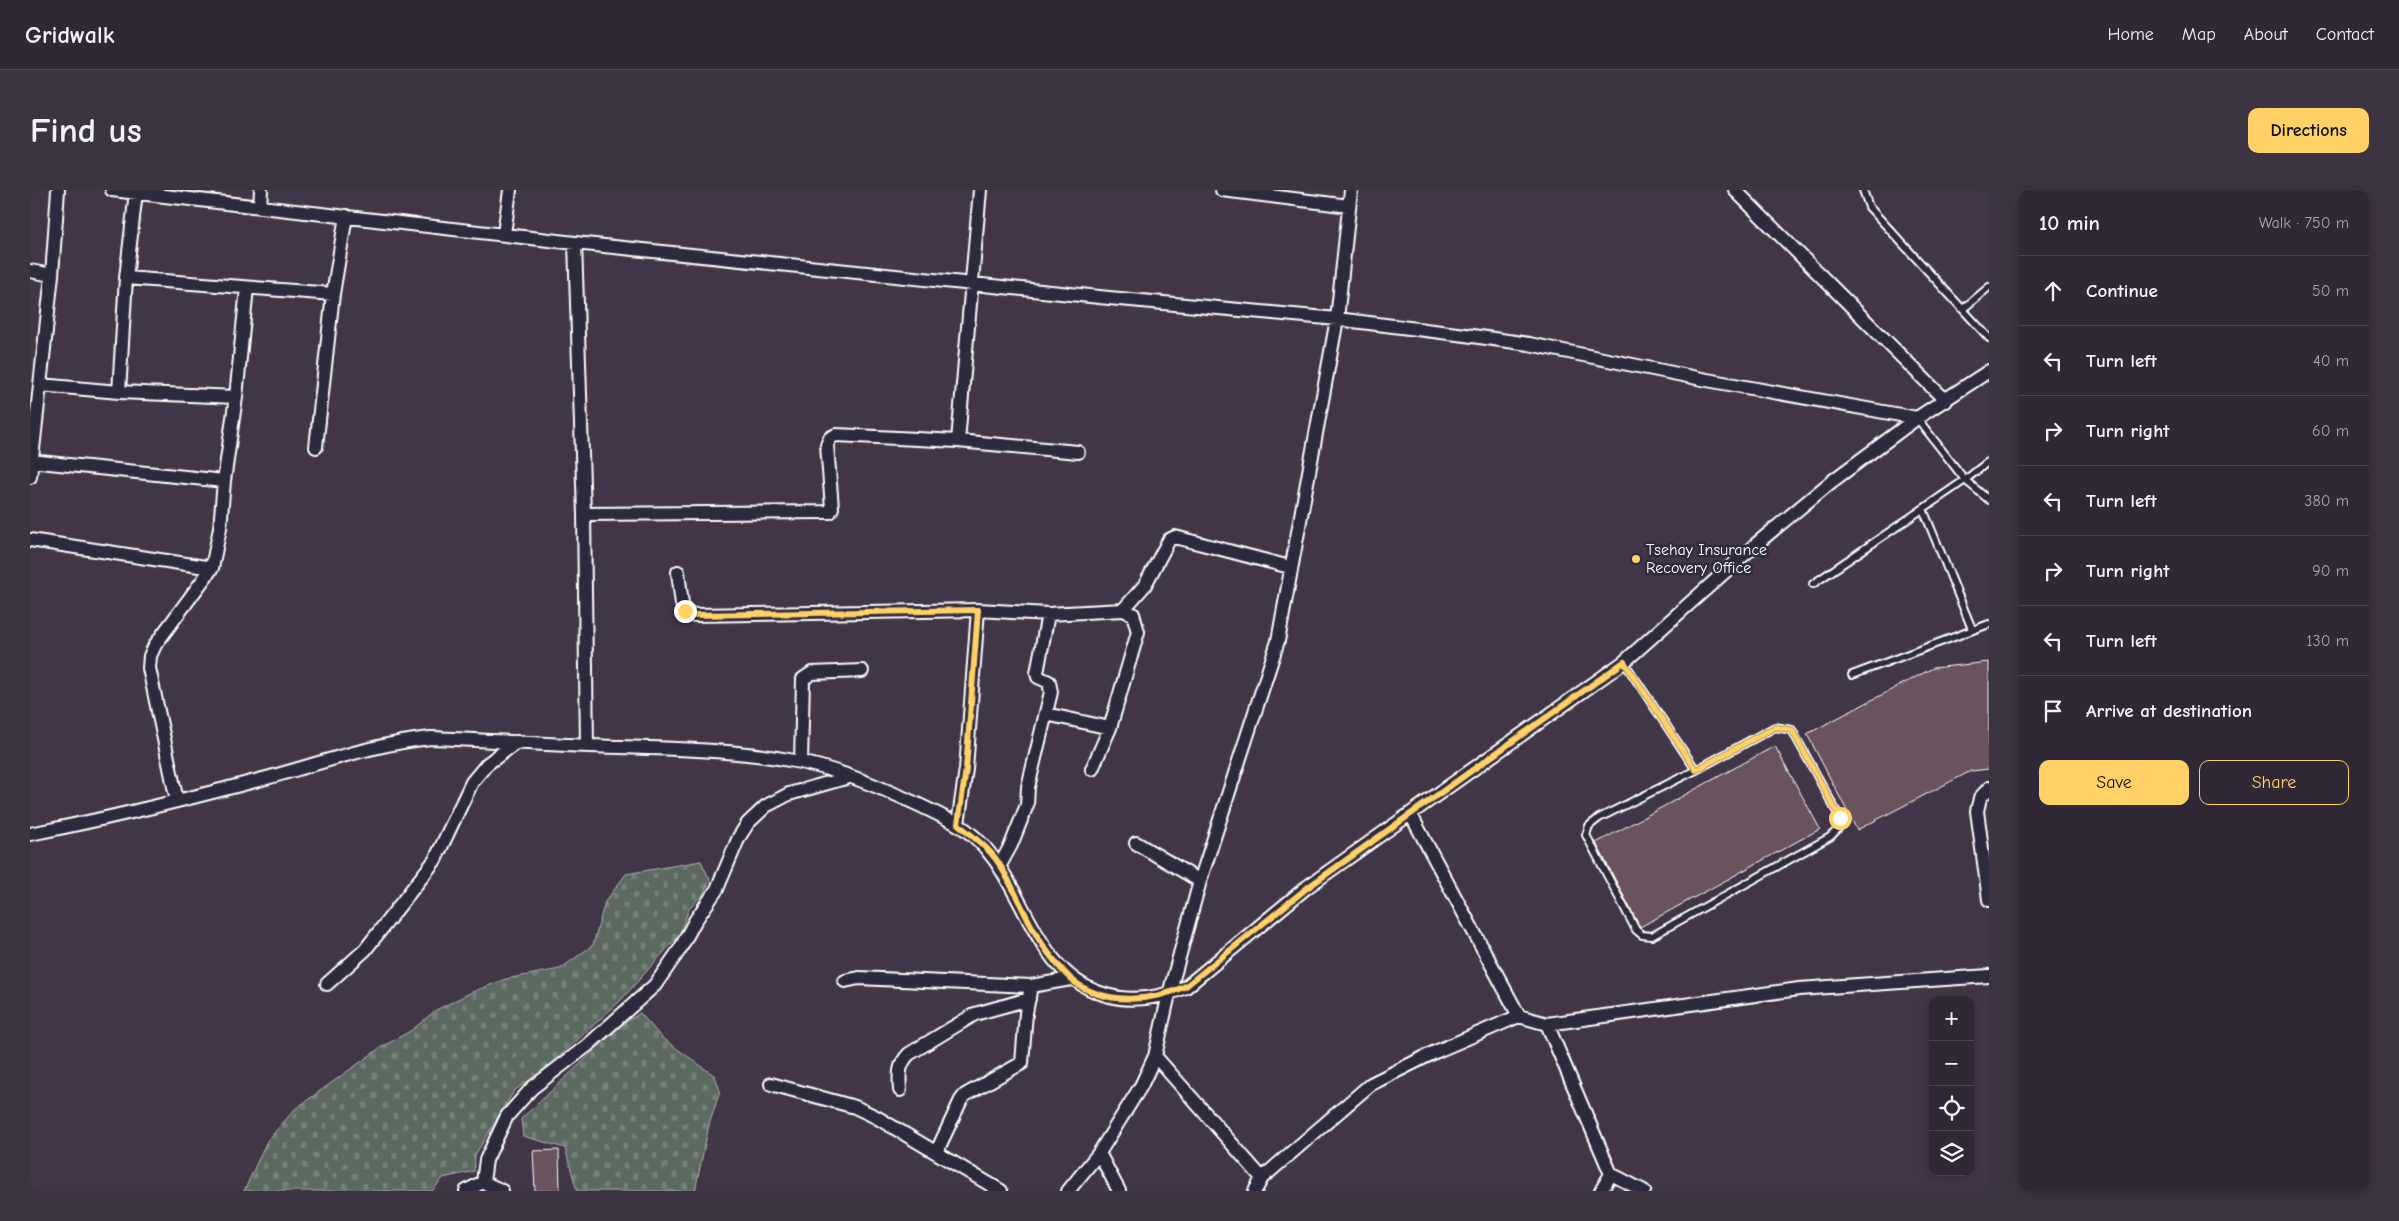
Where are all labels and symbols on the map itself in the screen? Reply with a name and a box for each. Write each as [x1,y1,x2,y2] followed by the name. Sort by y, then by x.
[1646,541,1767,577] place label: Tsehay Insurance Recovery Office
[1630,553,1642,565] marker: Tsehay Insurance Recovery Office
[674,600,697,623] route end
[1829,807,1852,830] route start

